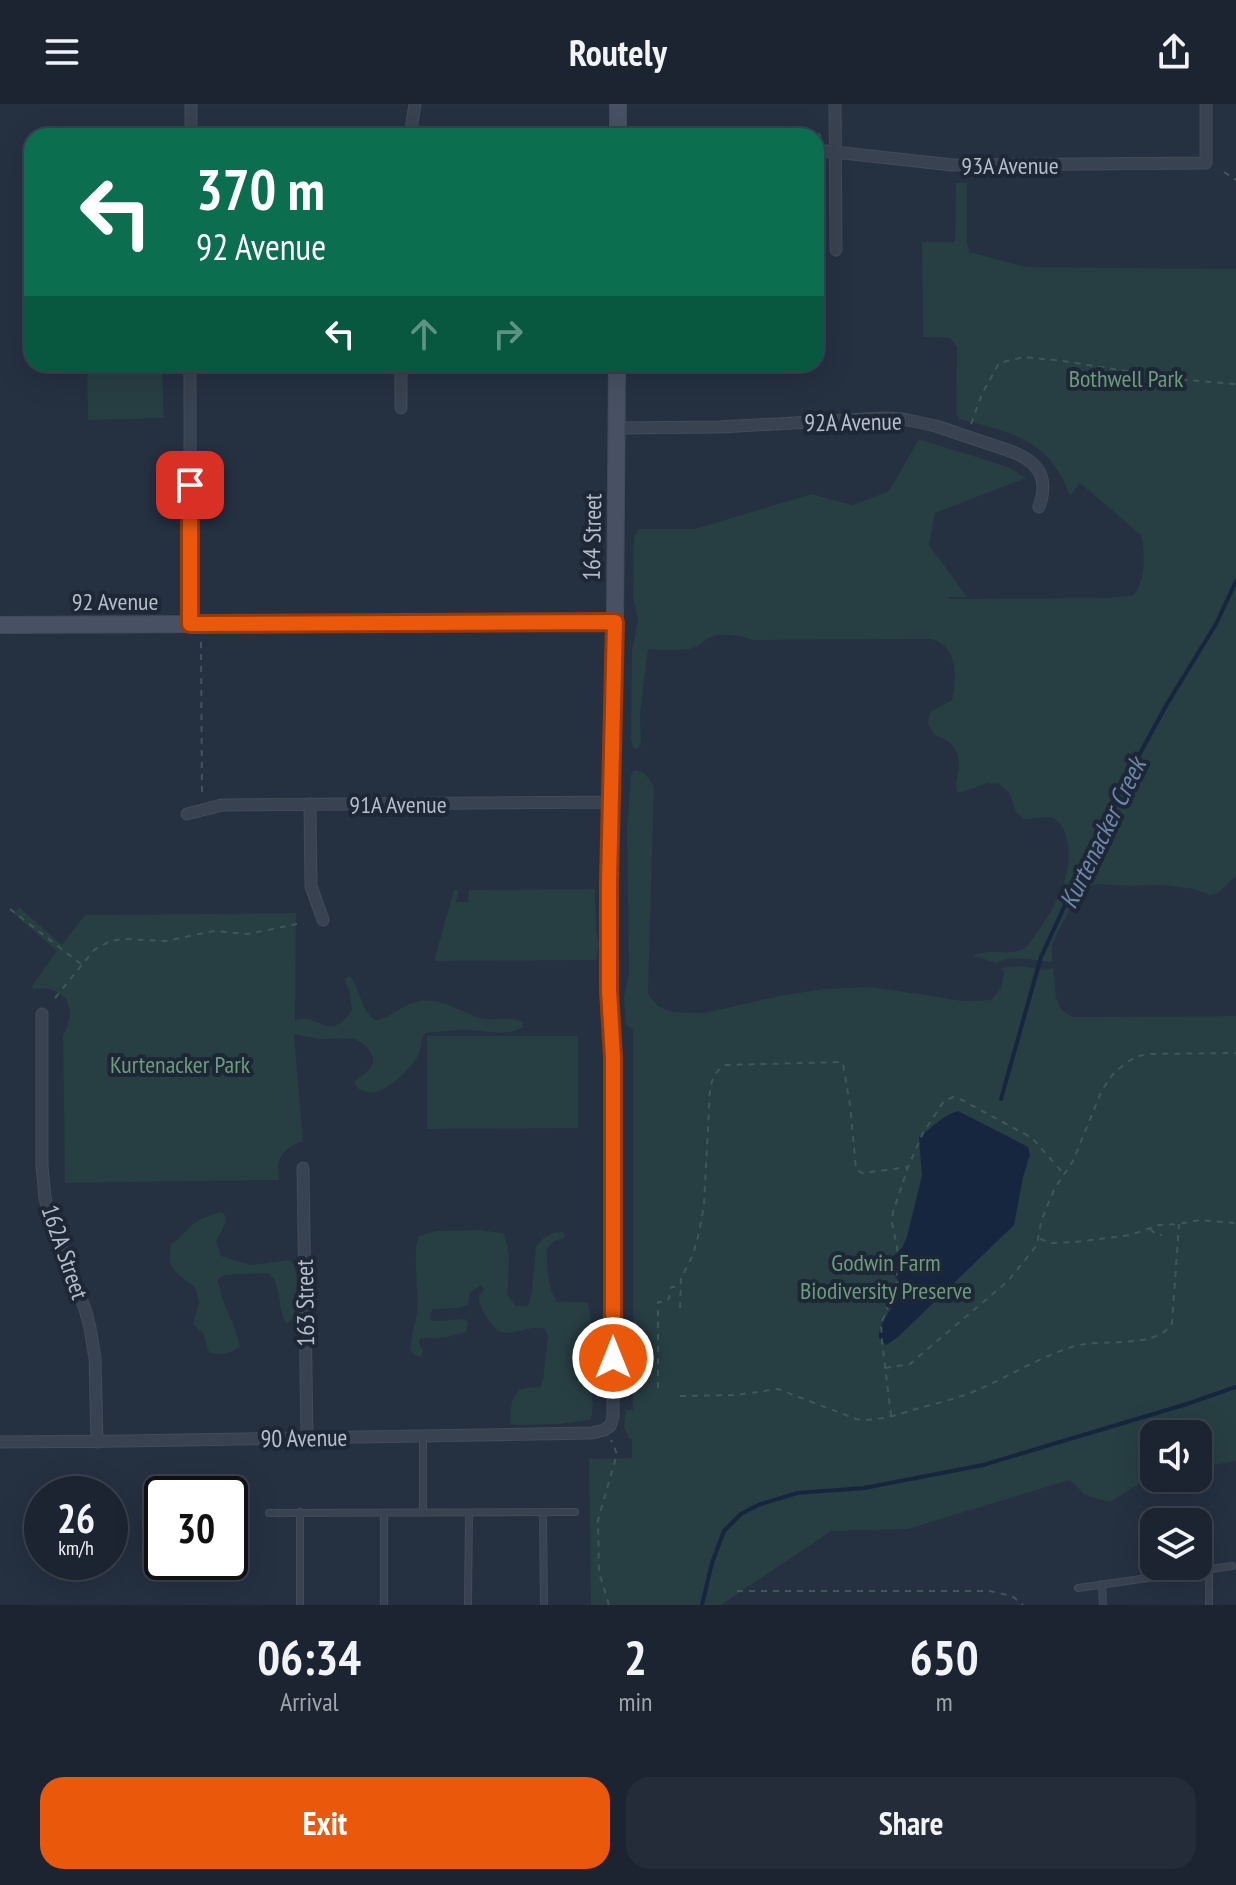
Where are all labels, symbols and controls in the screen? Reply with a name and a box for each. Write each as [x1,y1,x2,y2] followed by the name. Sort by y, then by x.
[569,29,667,76] text: Routely
[40,30,84,74] icon: menu
[1152,30,1196,74] icon: share
[961,150,1059,181] street label: 93A Avenue
[196,153,325,225] text: 370 m
[64,160,168,264] icon: left
[196,223,326,270] text: 92 Avenue
[318,312,362,356] icon: left
[402,312,446,356] icon: ahead
[486,312,530,356] icon: right
[1069,363,1184,394] park label: Bothwell Park
[804,406,902,438] street label: 92A Avenue
[156,451,224,519] pin
[168,463,212,507] icon: arrive
[576,493,608,581] street label: 164 Street
[72,586,158,617] street label: 92 Avenue
[1051,750,1154,914] water label: Kurtenacker Creek
[349,789,447,820] street label: 91A Avenue
[110,1049,251,1080] park label: Kurtenacker Park
[34,1201,96,1304] street label: 162A Street
[800,1247,972,1306] park label: Godwin Farm Biodiversity Preserve
[289,1259,321,1347] street label: 163 Street
[571,1316,655,1400] position arrow
[1140,1420,1212,1580] map controls
[1140,1420,1212,1492] button: sound
[260,1422,348,1454] street label: 90 Avenue
[144,1476,248,1580] speed limit sign: 30
[57,1492,95,1544] text: 26
[1140,1508,1212,1580] button: layers
[58,1535,94,1561] text: km/h
[257,1626,361,1688] text: 06:34
[624,1626,647,1688] text: 2
[910,1626,979,1688] text: 650
[280,1685,339,1718] text: Arrival
[618,1685,652,1718] text: min
[936,1685,953,1718] text: m
[40,1777,610,1869] button: Exit
[626,1777,1196,1869] button: Share

